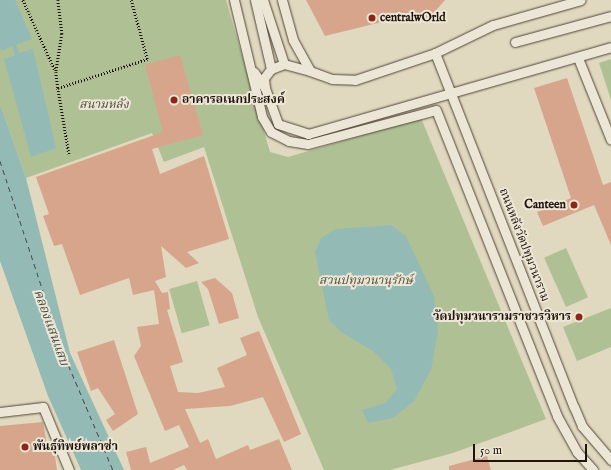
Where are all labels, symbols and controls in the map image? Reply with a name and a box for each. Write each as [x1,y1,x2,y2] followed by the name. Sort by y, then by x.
[380,11,446,25] place label: centralwOrld
[367,13,377,23] marker: centralwOrld
[182,93,285,107] place label: อาคารอเนกประสงค์
[169,95,179,105] marker: อาคารอเนกประสงค์
[79,98,129,112] park label: สนามหลัง
[496,186,552,304] street label: ถนนหลังวัดปทุมวนาราม
[524,198,566,212] place label: Canteen
[569,200,579,210] marker: Canteen
[319,274,413,288] park label: สวนปทุมวนานุรักษ์
[29,288,71,368] water label: คลองแสนแสบ
[433,310,571,324] place label: วัดปทุมวนารามราชวรวิหาร
[574,312,584,322] marker: วัดปทุมวนารามราชวรวิหาร
[475,436,589,462] scale bar
[33,440,118,454] place label: พันธุ์ทิพย์พลาซ่า
[20,442,30,452] marker: พันธุ์ทิพย์พลาซ่า
[480,443,502,458] text: 50 m

